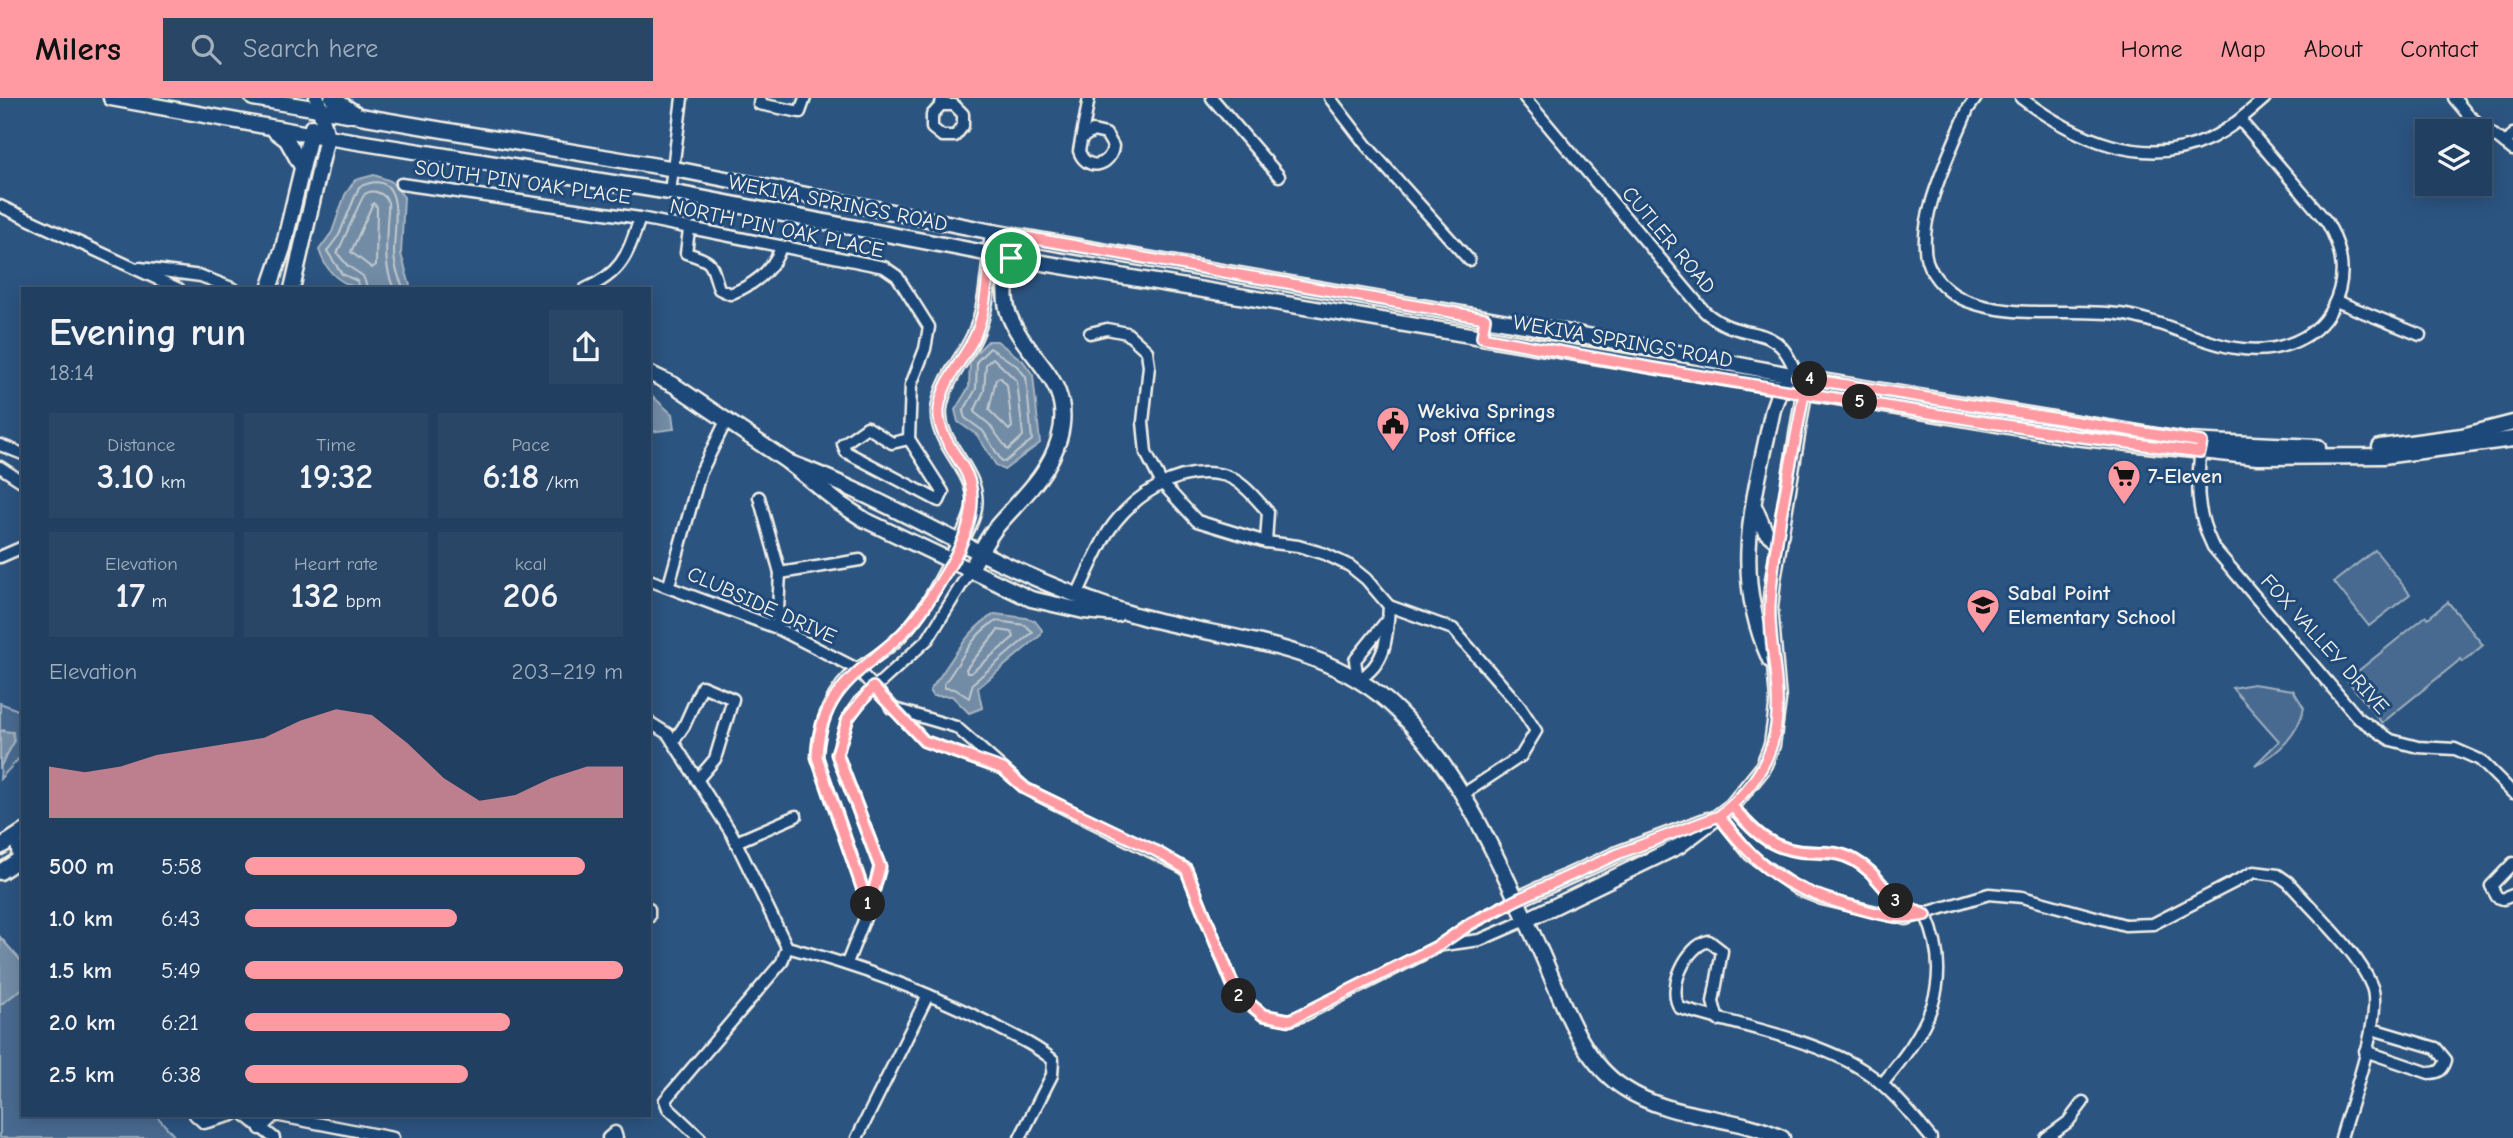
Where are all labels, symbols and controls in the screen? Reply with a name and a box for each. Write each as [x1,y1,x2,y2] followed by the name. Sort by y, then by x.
[163,18,653,81] search box
[35,30,121,68] text: Milers
[187,30,225,68] icon: search
[243,34,378,64] text: Search here
[2121,35,2182,63] text: Home
[2220,35,2266,63] text: Map
[2304,35,2362,63] text: About
[2400,35,2478,63] text: Contact
[2415,119,2492,196] map controls
[2415,119,2492,196] button: layers
[413,155,633,209] street label: SOUTH PIN OAK PLACE
[726,170,950,236] street label: WEKIVA SPRINGS ROAD
[1617,182,1721,298] street label: CUTLER ROAD
[668,194,886,262] street label: NORTH PIN OAK PLACE
[981,228,1041,288] pin
[992,239,1030,277] icon: arrive
[549,310,623,384] button: share
[1511,310,1735,372] street label: WEKIVA SPRINGS ROAD
[49,311,246,355] text: Evening run
[49,359,94,386] text: 18:14
[1792,362,1828,396] pin: 4
[1805,367,1814,389] text: 4
[1842,384,1878,420] pin: 5
[1854,390,1865,412] text: 5
[1418,399,1555,447] place label: Wekiva Springs Post Office
[1374,404,1412,453] public building icon: Wekiva Springs Post Office
[107,434,175,456] text: Distance
[316,434,356,456] text: Time
[512,434,550,456] text: Pace
[97,456,154,497] text: 3.10
[299,456,373,497] text: 19:32
[482,456,540,497] text: 6:18
[2105,457,2143,506] supermarket icon: 7-Eleven
[2148,464,2222,488] place label: 7-Eleven
[154,471,186,493] text: km
[540,471,579,493] text: /km
[105,553,178,575] text: Elevation
[294,553,378,575] text: Heart rate
[515,553,547,575] text: kcal
[684,561,840,649] street label: CLUBSIDE DRIVE
[2256,569,2394,719] street label: FOX VALLEY DRIVE
[116,575,145,616] text: 17
[291,575,339,616] text: 132
[503,575,559,616] text: 206
[2008,581,2176,629] place label: Sabal Point Elementary School
[1964,586,2002,635] school or university icon: Sabal Point Elementary School
[145,590,167,612] text: m
[339,590,381,612] text: bpm
[49,658,137,685] text: Elevation
[511,658,623,685] text: 203–219 m
[49,853,114,880] text: 500 m
[161,853,202,880] text: 5:58
[1878,884,1913,918] pin: 3
[850,886,886,922] pin: 1
[1891,889,1900,911] text: 3
[864,892,871,914] text: 1
[49,905,113,932] text: 1.0 km
[161,905,200,932] text: 6:43
[49,957,112,984] text: 1.5 km
[161,957,201,984] text: 5:49
[1222,978,1256,1014] pin: 2
[1234,984,1243,1006] text: 2
[49,1009,115,1036] text: 2.0 km
[161,1009,199,1036] text: 6:21
[49,1061,115,1088] text: 2.5 km
[161,1061,201,1088] text: 6:38

